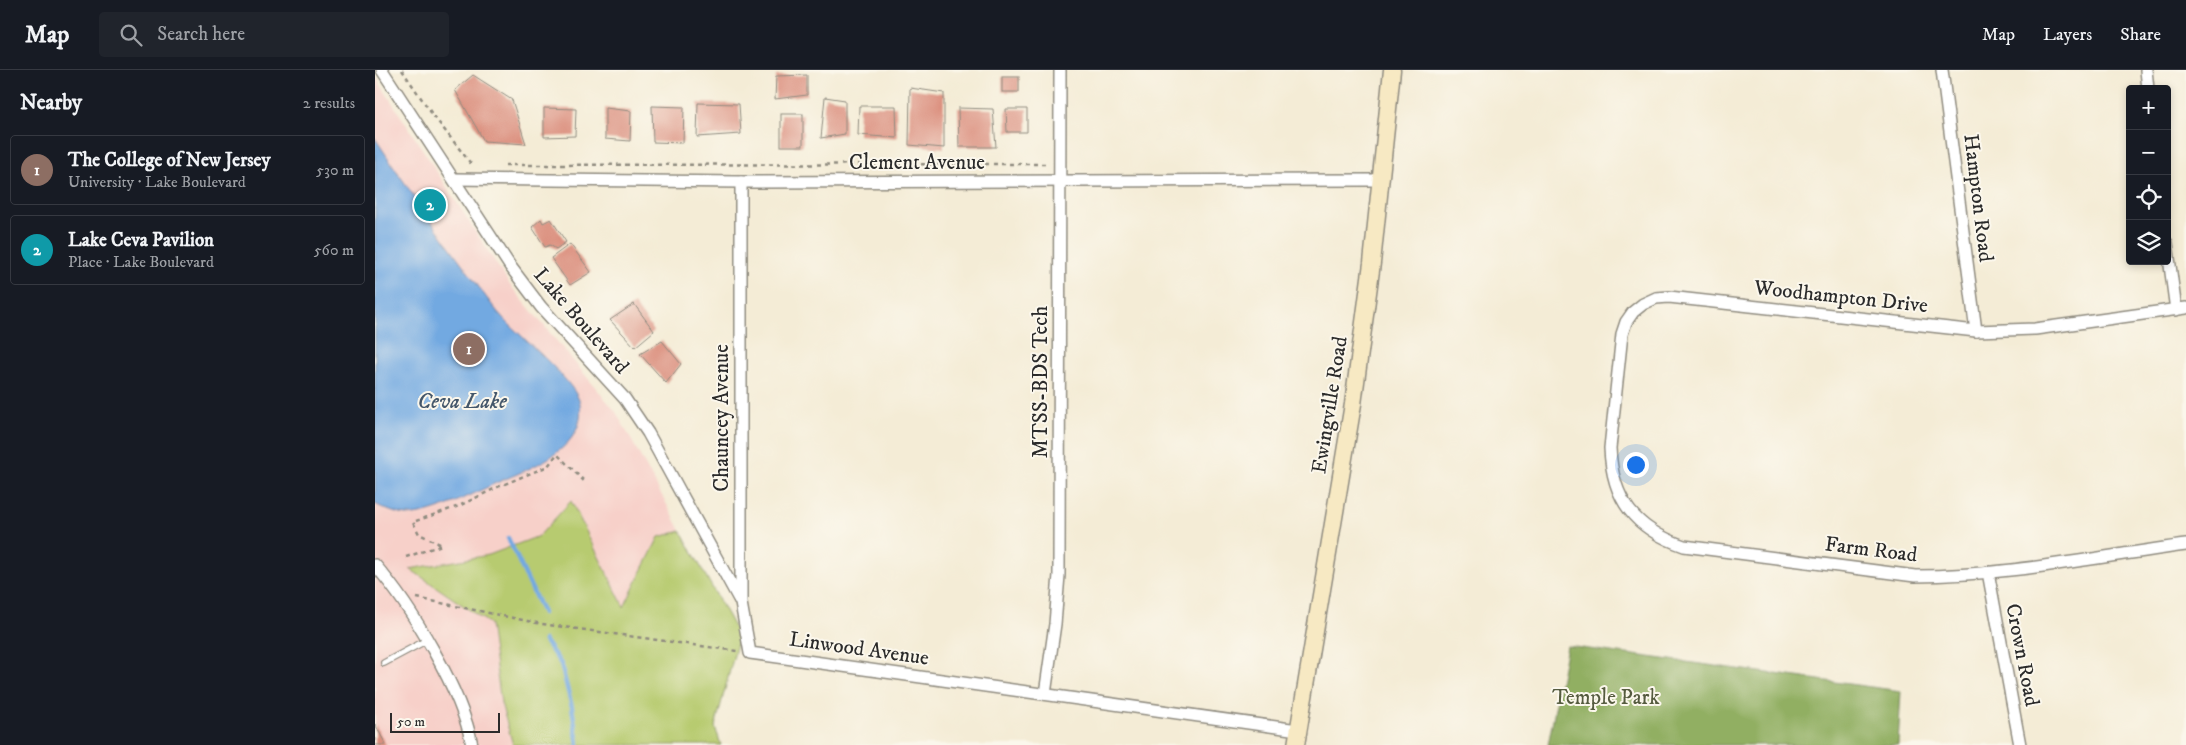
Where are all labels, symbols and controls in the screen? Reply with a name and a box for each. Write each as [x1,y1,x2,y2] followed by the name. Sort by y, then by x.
[99,12,449,57] search box
[25,20,69,50] text: Map
[117,21,145,49] icon: search
[157,23,245,46] text: Search here
[1982,24,2015,46] text: Map
[2043,24,2092,46] text: Layers
[2120,24,2161,46] text: Share
[2126,85,2171,265] map controls
[2126,85,2171,130] button: +
[20,90,82,116] text: Nearby
[303,93,355,113] text: 2 results
[2126,130,2171,175] button: −
[1957,133,1999,264] street label: Hampton Road
[68,149,270,172] text: The College of New Jersey
[849,150,985,176] street label: Clement Avenue
[34,160,40,180] text: 1
[316,160,354,180] text: 530 m
[68,172,246,192] text: University · Lake Boulevard
[2126,175,2171,220] button: locate
[414,186,446,224] pin: 2
[2126,220,2171,265] button: layers
[68,229,214,252] text: Lake Ceva Pavilion
[33,240,41,260] text: 2
[314,240,354,260] text: 560 m
[68,252,214,272] text: Place · Lake Boulevard
[528,262,635,380] street label: Lake Boulevard
[1752,275,1929,319] street label: Woodhampton Drive
[1028,306,1054,458] street label: MTSS-BDS Tech
[453,330,485,368] pin: 1
[1306,334,1354,476] street label: Ewingville Road
[709,344,735,492] street label: Chauncey Avenue
[417,388,507,415] water label: Ceva Lake
[1623,452,1649,478] your location
[1823,531,1919,569] street label: Farm Road
[1999,601,2045,709] street label: Crown Road
[787,626,931,672] street label: Linwood Avenue
[1552,685,1660,711] park label: Temple Park
[390,710,500,733] scale bar
[397,713,425,731] text: 50 m

